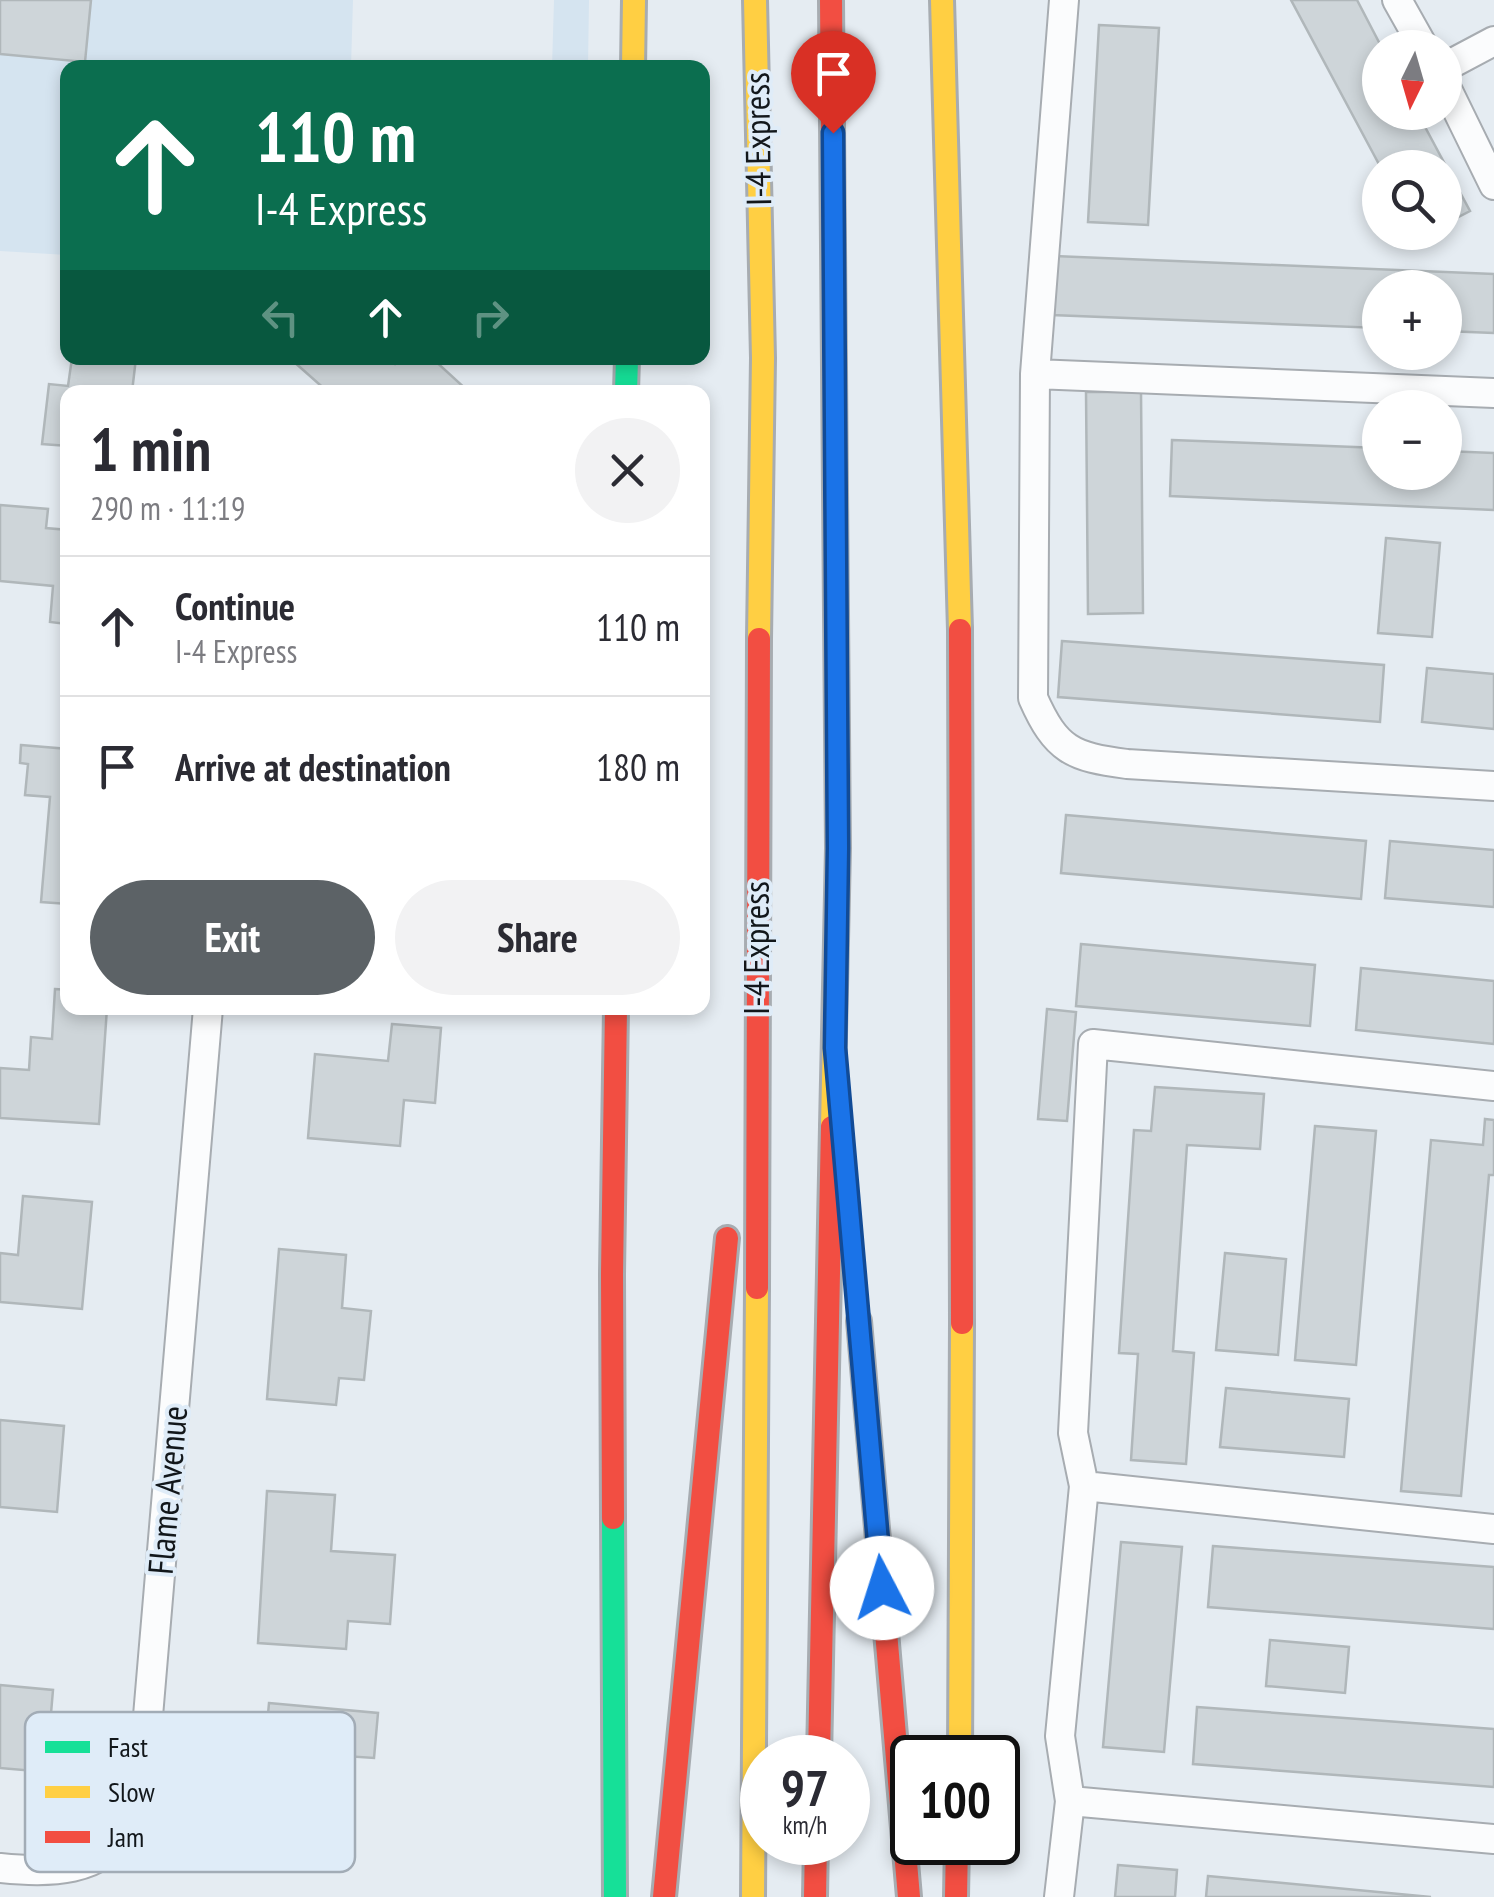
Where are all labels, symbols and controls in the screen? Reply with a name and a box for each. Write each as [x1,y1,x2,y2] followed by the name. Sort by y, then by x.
[1362,30,1462,130] north arrow
[1362,30,1462,490] map controls
[791,31,876,134] pin
[806,46,861,101] icon: arrive
[733,72,781,206] street label: I-4 Express
[255,91,416,181] text: 110 m
[90,100,220,230] icon: ahead
[1362,150,1462,250] button: search
[255,179,427,237] text: I-4 Express
[1362,270,1462,370] button: +
[253,290,308,345] icon: left
[358,290,413,345] icon: ahead
[463,290,518,345] icon: right
[1362,390,1462,490] button: −
[90,410,211,488] text: 1 min
[575,418,680,523] button: close
[90,487,245,529] text: 290 m · 11:19
[175,581,295,630] text: Continue
[90,599,145,654] icon: ahead
[596,602,680,651] text: 110 m
[175,630,297,672] text: I-4 Express
[90,739,145,794] icon: arrive
[175,742,451,791] text: Arrive at destination
[596,742,680,791] text: 180 m
[90,880,375,995] button: Exit
[395,880,680,995] button: Share
[733,881,779,1015] street label: I-4 Express
[137,1404,197,1576] street label: Flame Avenue
[830,1536,934,1640] position arrow
[25,1712,355,1872] legend
[108,1728,148,1765] text: Fast
[890,1735,1020,1865] speed limit sign: 100
[781,1755,829,1820] text: 97
[108,1773,155,1810] text: Slow
[783,1809,827,1841] text: km/h
[107,1818,144,1855] text: Jam

